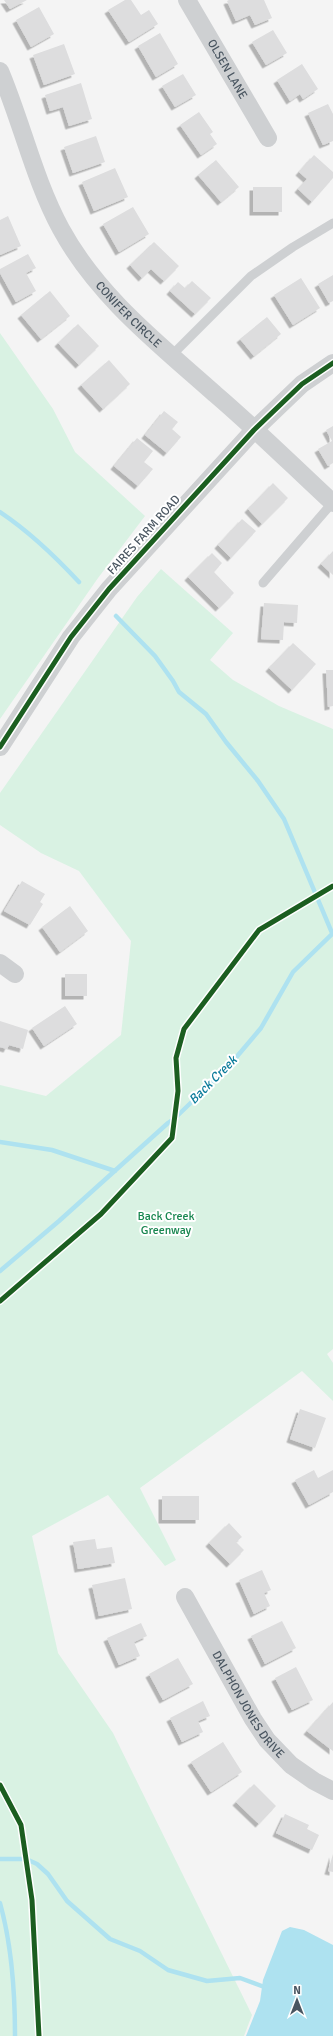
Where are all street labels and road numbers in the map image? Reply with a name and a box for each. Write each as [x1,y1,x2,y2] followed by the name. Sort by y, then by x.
[204,36,251,102] street label: OLSEN LANE
[92,278,165,351] street label: CONIFER CIRCLE
[104,492,184,578] street label: FAIRES FARM ROAD
[209,1648,288,1761] street label: DALPHON JONES DRIVE

